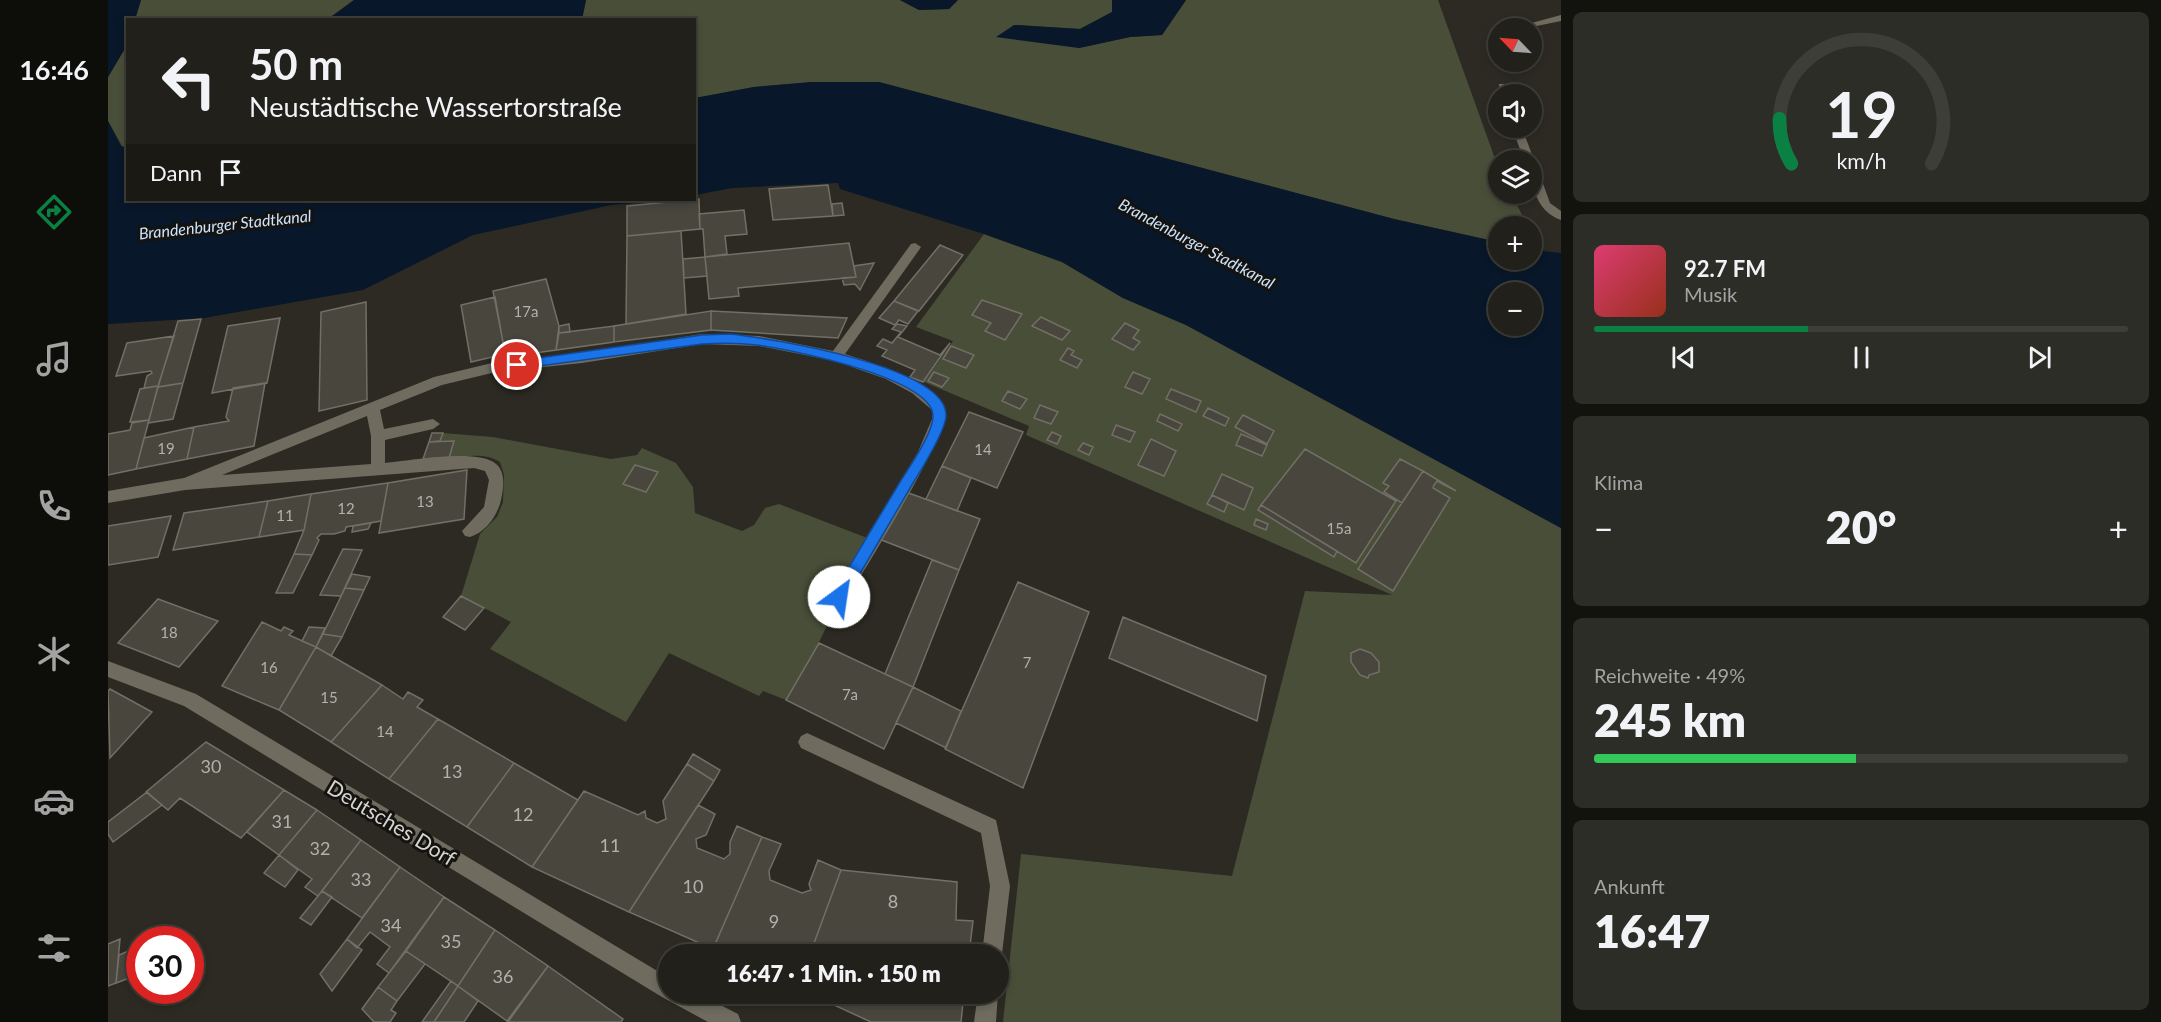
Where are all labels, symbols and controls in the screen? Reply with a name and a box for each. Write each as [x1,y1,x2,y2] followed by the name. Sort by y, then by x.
[1488,18,1542,72] north arrow
[1488,18,1542,336] map controls
[249,39,343,89] text: 50 m
[150,42,228,120] icon: left
[19,53,89,86] text: 16:46
[1825,76,1897,151] text: 19
[1488,84,1542,138] button: sound
[249,90,622,123] text: Neustädtische Wassertorstraße
[1836,148,1886,174] text: km/h
[1488,150,1542,204] button: layers
[214,156,247,189] icon: arrive
[150,159,202,186] text: Dann
[33,191,75,233] icon: directions
[1116,194,1278,292] water label: Brandenburger Stadtkanal
[138,205,313,243] water label: Brandenburger Stadtkanal
[1488,216,1542,270] button: +
[1684,255,1766,282] text: 92.7 FM
[1488,282,1542,336] button: −
[1684,282,1737,306] text: Musik
[514,302,538,320] house number: 17a
[33,338,75,380] icon: music
[491,339,542,390] pin
[1667,341,1700,374] icon: previous
[1845,341,1878,374] icon: pause
[2023,341,2056,374] icon: next
[500,348,533,381] icon: arrive
[157,439,175,457] house number: 19
[974,440,992,458] house number: 14
[1594,470,1643,494] text: Klima
[33,485,75,527] icon: phone
[416,492,434,510] house number: 13
[337,499,355,517] house number: 12
[1826,500,1896,554] text: 20°
[276,506,294,524] house number: 11
[1594,508,1613,548] text: −
[2109,508,2128,548] text: +
[1327,519,1351,537] house number: 15a
[807,565,871,629] position arrow
[160,623,178,641] house number: 18
[33,633,75,675] icon: climate
[1023,653,1032,671] house number: 7
[260,658,278,676] house number: 16
[1594,663,1745,687] text: Reichweite · 49%
[842,685,858,703] house number: 7a
[320,688,338,706] house number: 15
[1594,693,1746,747] text: 245 km
[376,722,394,740] house number: 14
[201,755,221,777] house number: 30
[442,760,462,782] house number: 13
[323,774,461,870] street label: Deutsches Dorf
[33,780,75,822] icon: car
[513,803,533,825] house number: 12
[272,810,292,832] house number: 31
[600,834,620,856] house number: 11
[310,837,330,859] house number: 32
[351,868,371,890] house number: 33
[1594,874,1665,898] text: Ankunft
[683,875,703,897] house number: 10
[888,890,898,912] house number: 8
[1594,904,1710,958] text: 16:47
[769,910,779,932] house number: 9
[381,914,401,936] house number: 34
[126,926,204,1004] speed limit sign: 30
[33,927,75,969] icon: filters
[441,930,461,952] house number: 35
[726,960,941,987] text: 16:47 · 1 Min. · 150 m
[493,965,513,987] house number: 36

